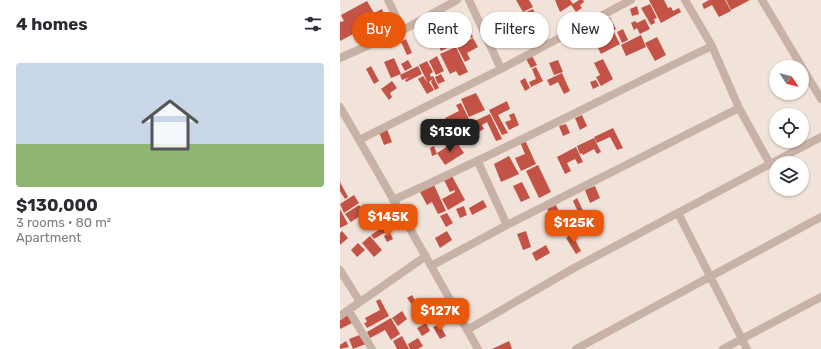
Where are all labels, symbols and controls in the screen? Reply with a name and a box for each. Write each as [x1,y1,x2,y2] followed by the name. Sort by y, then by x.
[352,12,406,48] chip: Buy
[414,12,472,48] chip: Rent
[480,12,549,48] chip: Filters
[557,12,614,48] chip: New
[302,13,324,35] icon: filters
[16,14,88,34] text: 4 homes
[769,60,809,100] north arrow
[769,60,809,196] map controls
[134,89,206,161] icon: home
[769,108,809,148] button: locate
[422,119,478,153] pin: $130K
[429,124,471,139] text: $130K
[769,156,809,196] button: layers
[16,195,98,215] text: $130,000
[360,204,416,238] pin: $145K
[367,209,409,224] text: $145K
[546,210,602,244] pin: $125K
[16,215,111,230] text: 3 rooms · 80 m²
[554,215,594,230] text: $125K
[16,230,81,245] text: Apartment
[412,298,468,332] pin: $127K
[420,303,460,318] text: $127K

